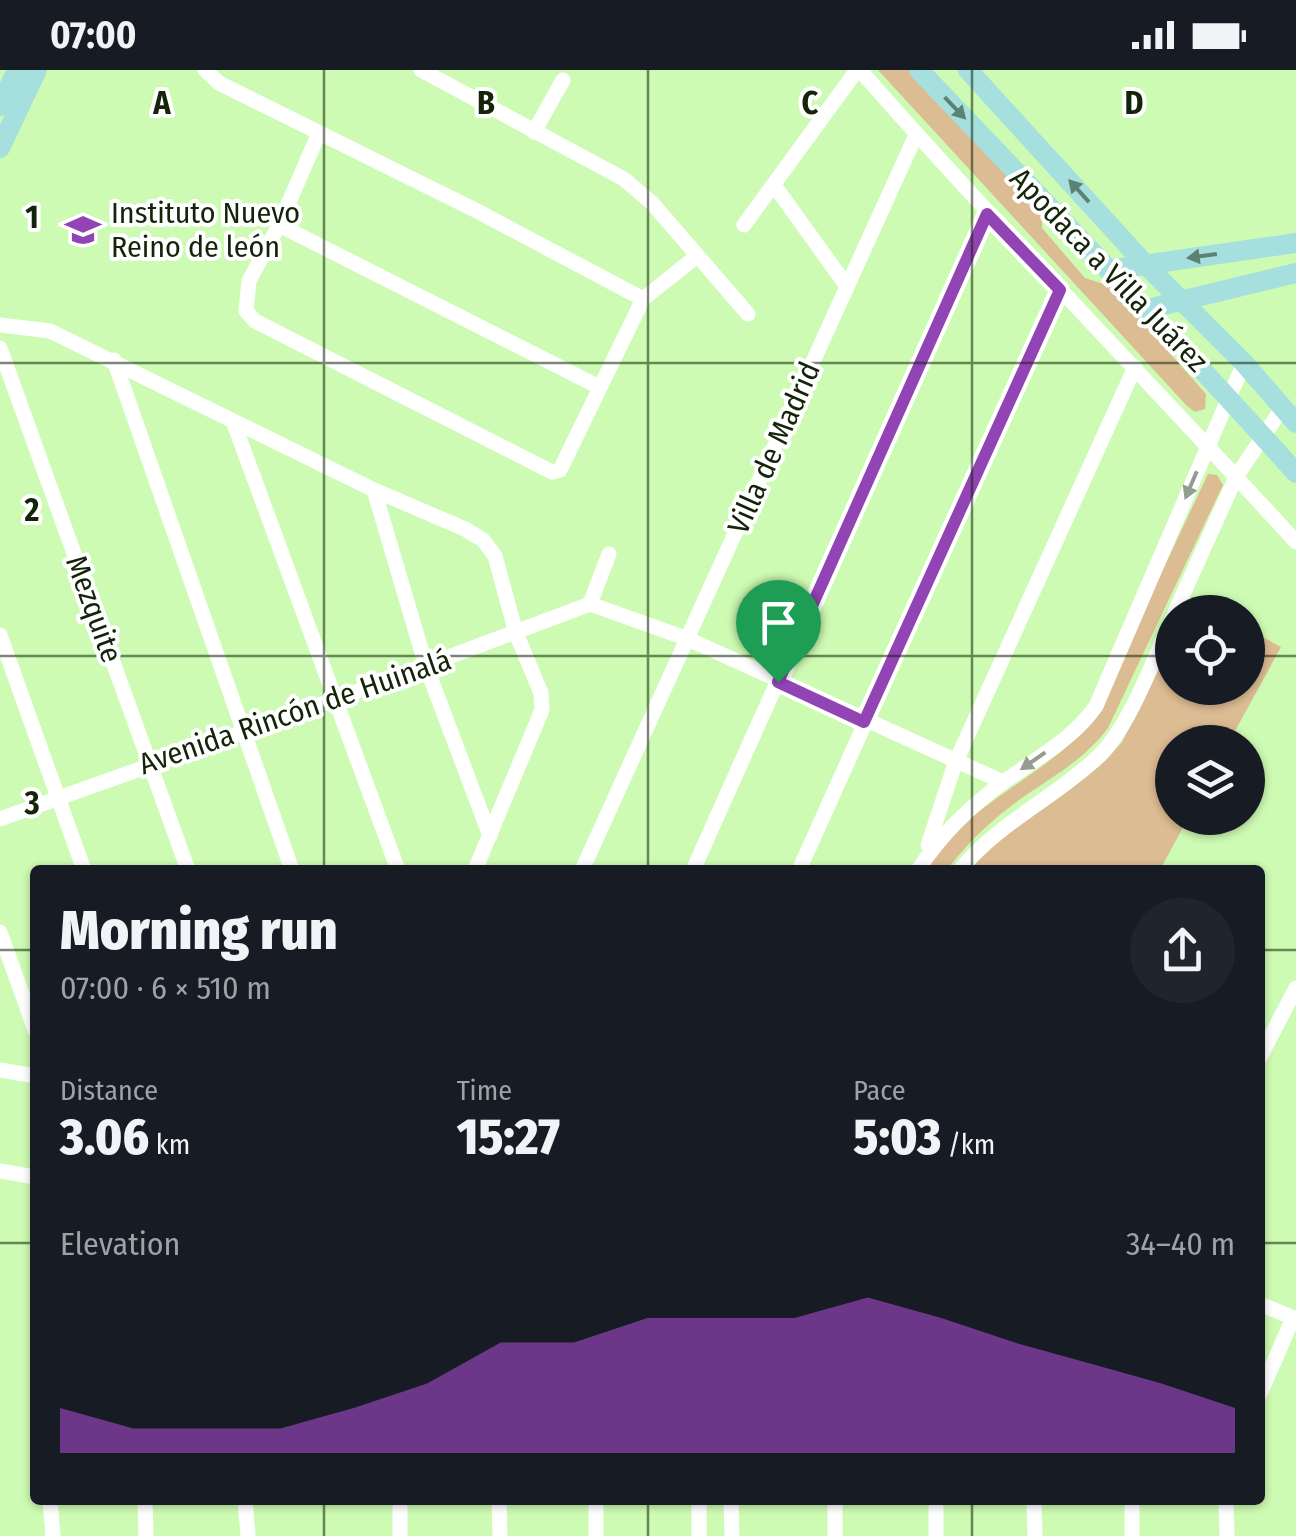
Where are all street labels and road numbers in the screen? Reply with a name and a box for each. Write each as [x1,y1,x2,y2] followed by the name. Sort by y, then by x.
[1003,161,1216,379] street label: Apodaca a Villa Juárez
[720,356,828,540] street label: Villa de Madrid
[58,551,130,667] street label: Mezquite
[134,642,456,782] street label: Avenida Rincón de Huinalá

